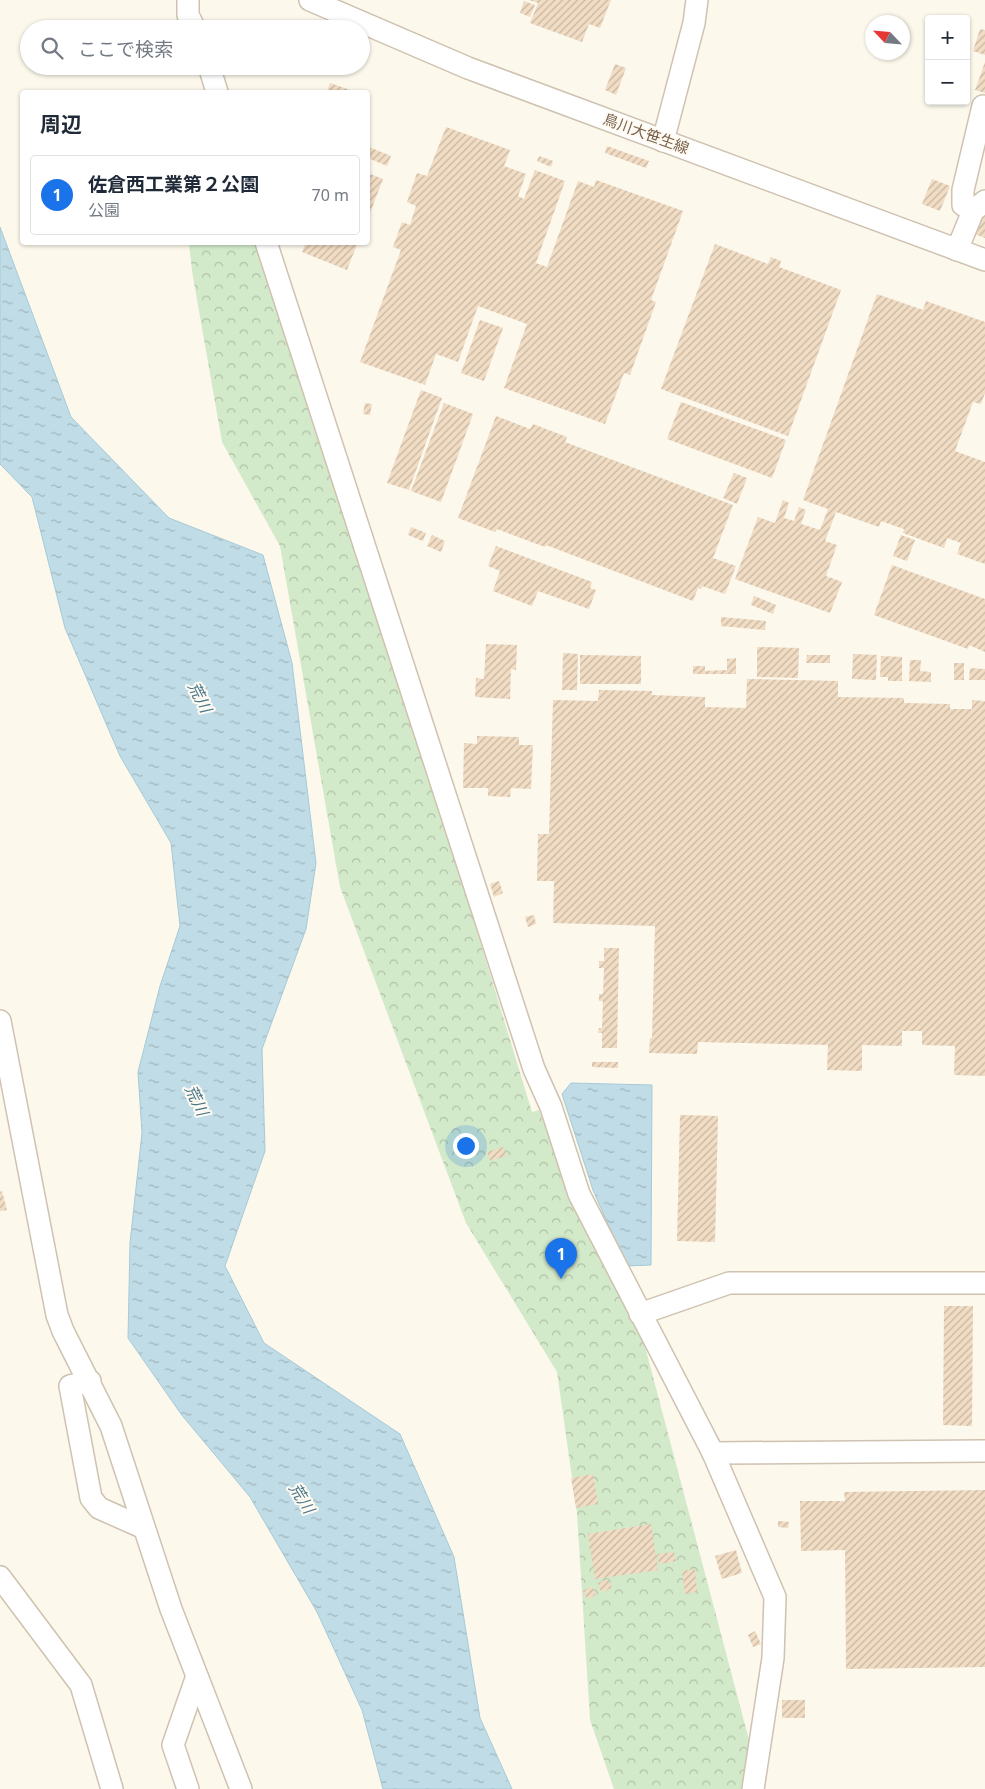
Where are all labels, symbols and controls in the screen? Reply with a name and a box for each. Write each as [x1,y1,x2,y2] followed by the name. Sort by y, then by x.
[865,15,910,60] north arrow
[925,15,970,105] map controls
[925,15,970,60] button: +
[20,20,370,75] search box
[38,34,66,62] icon: search
[78,36,173,62] text: ここで検索
[925,60,970,105] button: −
[601,108,692,158] street label: 鳥川大笹生線
[40,110,82,138] text: 周辺
[88,171,259,197] text: 佐倉西工業第２公園
[52,184,62,206] text: 1
[312,184,349,206] text: 70 m
[88,199,120,221] text: 公園
[183,678,218,718] water label: 荒川
[180,1081,215,1121] water label: 荒川
[453,1133,479,1159] your location
[545,1238,577,1279] pin: 1
[284,1479,321,1519] water label: 荒川

